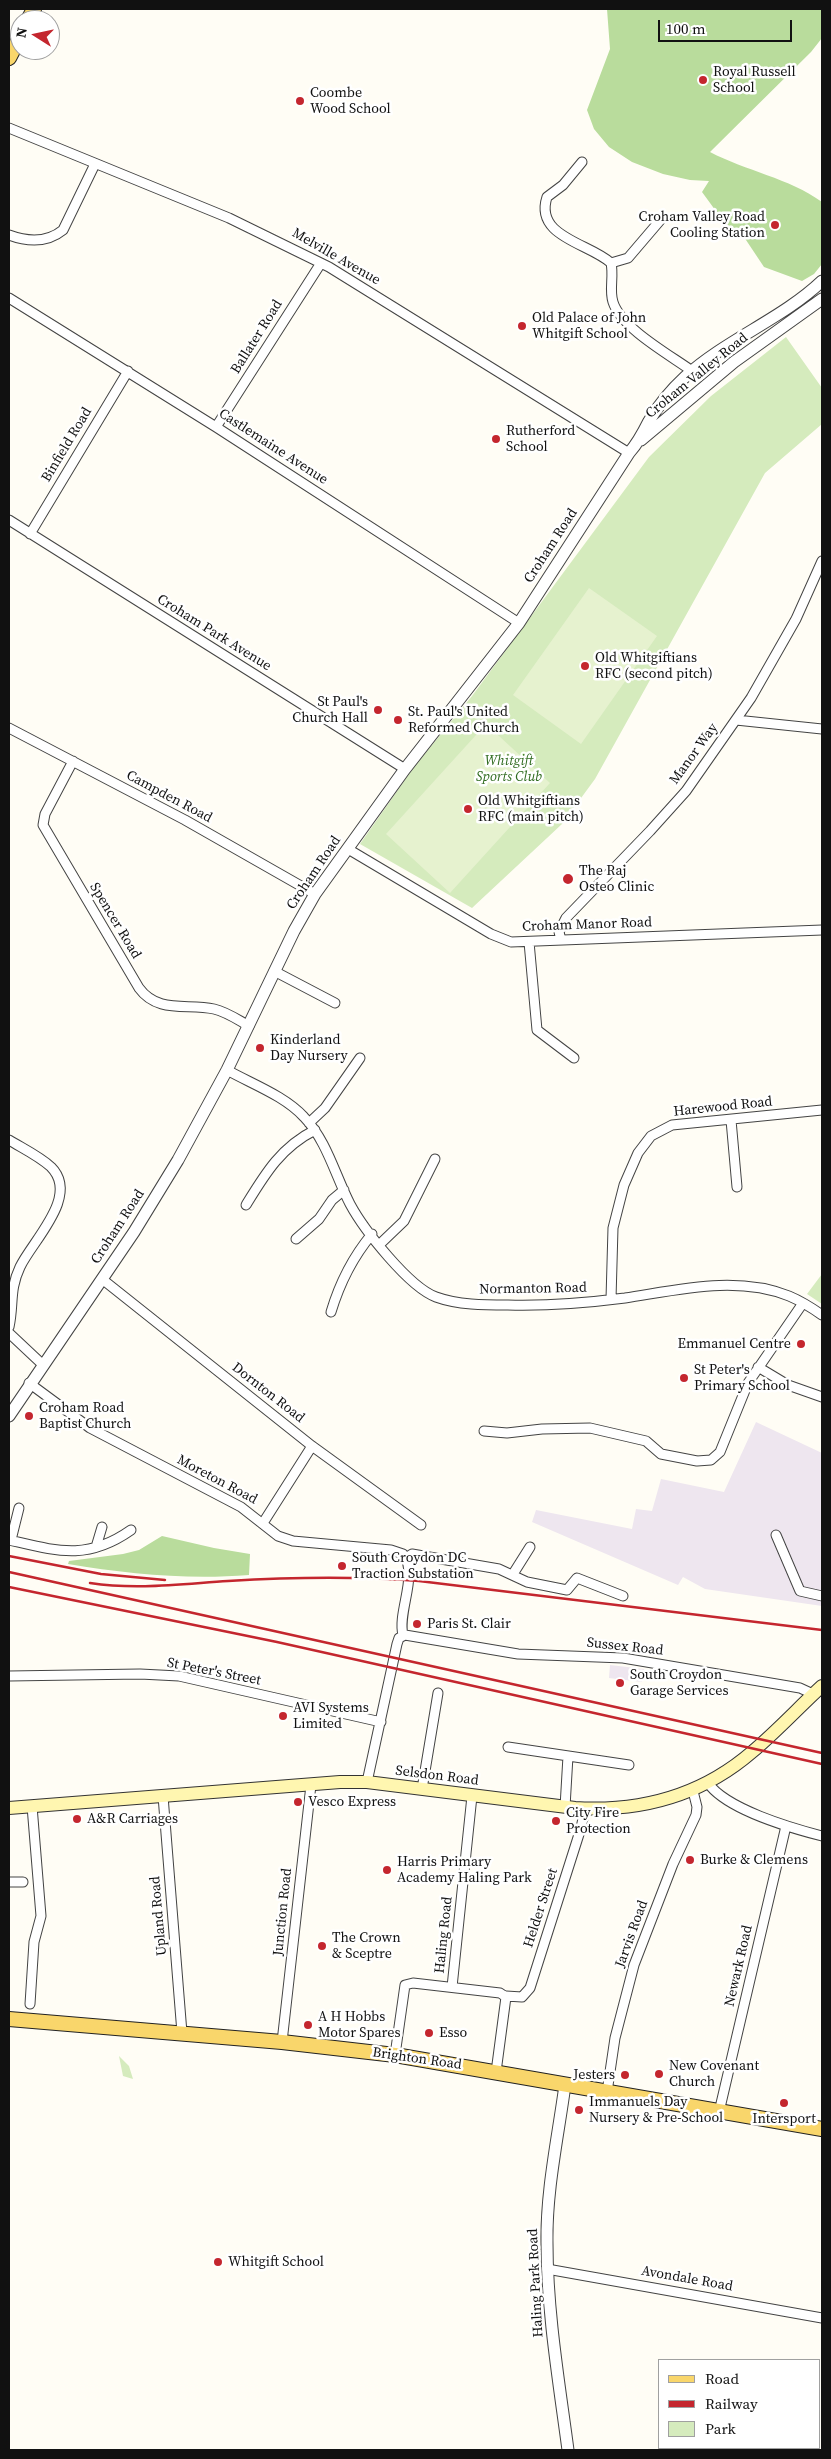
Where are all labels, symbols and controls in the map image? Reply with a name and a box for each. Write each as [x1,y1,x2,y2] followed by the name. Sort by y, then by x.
[10,10,60,60] north arrow
[661,10,795,42] scale bar
[666,18,706,39] text: 100 m
[10,26,32,39] text: N
[713,64,796,96] place label: Royal Russell School
[697,74,709,86] marker: Royal Russell School
[310,85,391,118] place label: Coombe Wood School
[294,95,306,107] marker: Coombe Wood School
[639,209,765,242] place label: Croham Valley Road Cooling Station
[769,219,781,231] marker: Croham Valley Road Cooling Station
[289,225,383,289] street label: Melville Avenue
[228,297,286,377] street label: Ballater Road
[532,310,646,342] place label: Old Palace of John Whitgift School
[516,320,528,332] marker: Old Palace of John Whitgift School
[643,330,751,422] street label: Croham Valley Road
[38,405,96,485] street label: Binfield Road
[215,405,331,489] street label: Castlemaine Avenue
[506,423,575,456] place label: Rutherford School
[490,433,502,445] marker: Rutherford School
[521,506,581,586] street label: Croham Road
[154,591,274,675] street label: Croham Park Avenue
[595,650,713,682] place label: Old Whitgiftians RFC (second pitch)
[579,660,591,672] marker: Old Whitgiftians RFC (second pitch)
[292,694,368,726] place label: St Paul's Church Hall
[372,704,384,716] marker: St Paul's Church Hall
[408,704,519,736] place label: St. Paul's United Reformed Church
[392,714,404,726] marker: St. Paul's United Reformed Church
[666,720,722,788] street label: Manor Way
[476,753,542,786] park label: Whitgift Sports Club
[123,767,215,827] street label: Campden Road
[478,793,584,826] place label: Old Whitgiftians RFC (main pitch)
[462,803,474,815] marker: Old Whitgiftians RFC (main pitch)
[283,833,345,913] street label: Croham Road
[579,863,654,896] place label: The Raj Osteo Clinic
[561,872,575,886] marker: The Raj Osteo Clinic
[86,880,144,962] street label: Spencer Road
[522,914,652,936] street label: Croham Manor Road
[270,1032,348,1064] place label: Kinderland Day Nursery
[254,1042,266,1054] marker: Kinderland Day Nursery
[673,1093,773,1121] street label: Harewood Road
[88,1187,148,1267] street label: Croham Road
[479,1280,587,1298] street label: Normanton Road
[678,1336,791,1352] place label: Emmanuel Centre
[795,1338,807,1350] marker: Emmanuel Centre
[228,1359,308,1427] street label: Dornton Road
[694,1362,790,1394] place label: St Peter's Primary School
[678,1372,690,1384] marker: St Peter's Primary School
[39,1400,131,1432] place label: Croham Road Baptist Church
[23,1410,35,1422] marker: Croham Road Baptist Church
[174,1452,260,1508] street label: Moreton Road
[352,1550,474,1582] place label: South Croydon DC Traction Substation
[336,1560,348,1572] marker: South Croydon DC Traction Substation
[427,1616,511,1632] place label: Paris St. Clair
[411,1618,423,1630] marker: Paris St. Clair
[586,1635,664,1659] street label: Sussex Road
[166,1655,262,1689] street label: St Peter's Street
[630,1667,729,1700] place label: South Croydon Garage Services
[614,1677,626,1689] marker: South Croydon Garage Services
[293,1700,369,1732] place label: AVI Systems Limited
[277,1710,289,1722] marker: AVI Systems Limited
[395,1763,479,1789] street label: Selsdon Road
[308,1794,396,1810] place label: Vesco Express
[292,1796,304,1808] marker: Vesco Express
[566,1805,631,1838] place label: City Fire Protection
[87,1811,178,1827] place label: A&R Carriages
[71,1813,83,1825] marker: A&R Carriages
[550,1815,562,1827] marker: City Fire Protection
[700,1852,808,1868] place label: Burke & Clemens
[397,1854,532,1886] place label: Harris Primary Academy Haling Park
[684,1854,696,1866] marker: Burke & Clemens
[381,1864,393,1876] marker: Harris Primary Academy Haling Park
[520,1866,562,1950] street label: Helder Street
[270,1867,296,1957] street label: Junction Road
[147,1875,171,1957] street label: Upland Road
[432,1896,456,1974] street label: Haling Road
[612,1898,652,1970] street label: Jarvis Road
[721,1924,757,2008] street label: Newark Road
[332,1930,401,1962] place label: The Crown & Sceptre
[316,1940,328,1952] marker: The Crown & Sceptre
[318,2009,401,2041] place label: A H Hobbs Motor Spares
[302,2019,314,2031] marker: A H Hobbs Motor Spares
[439,2025,467,2041] place label: Esso
[423,2027,435,2039] marker: Esso
[371,2044,463,2074] street label: Brighton Road
[669,2058,759,2090] place label: New Covenant Church
[573,2067,615,2083] place label: Jesters
[653,2068,665,2080] marker: New Covenant Church
[619,2069,631,2081] marker: Jesters
[589,2094,723,2126] place label: Immanuels Day Nursery & Pre-School
[778,2097,790,2109] marker: Intersport
[573,2104,585,2116] marker: Immanuels Day Nursery & Pre-School
[752,2111,816,2127] place label: Intersport
[525,2228,547,2338] street label: Haling Park Road
[228,2254,324,2270] place label: Whitgift School
[212,2256,224,2268] marker: Whitgift School
[640,2263,734,2295] street label: Avondale Road
[658,2359,821,2449] legend
[705,2368,739,2389] text: Road
[705,2393,758,2414] text: Railway
[705,2418,736,2439] text: Park

